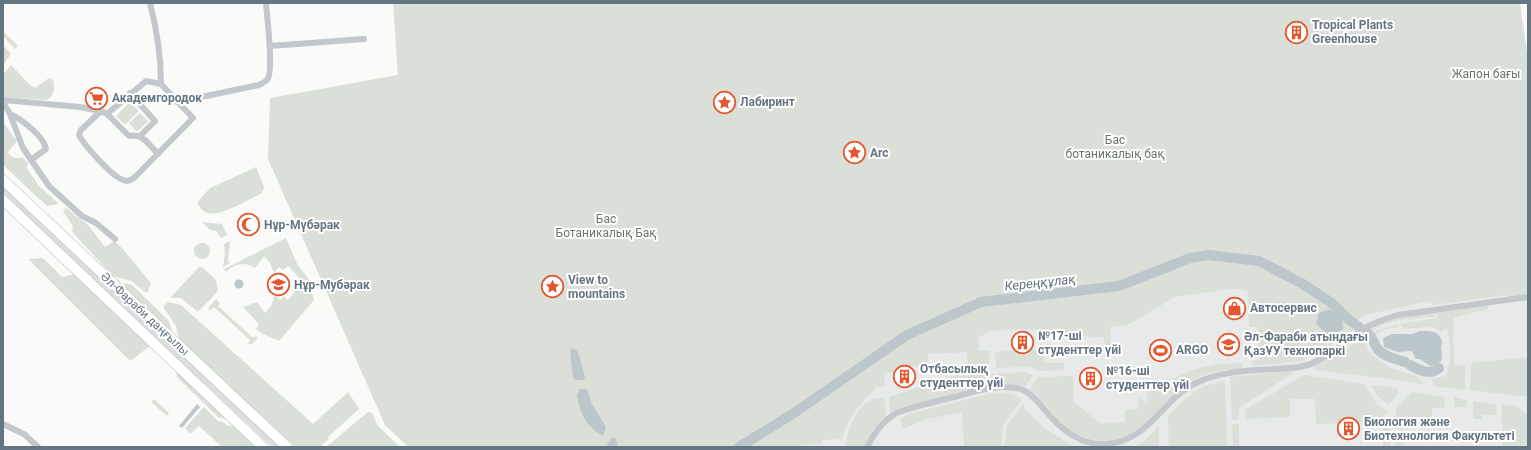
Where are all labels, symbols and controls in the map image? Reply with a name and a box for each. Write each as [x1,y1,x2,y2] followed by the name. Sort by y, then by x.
[1312,18,1393,46] place label: Tropical Plants Greenhouse
[1284,19,1310,45] building icon: Tropical Plants Greenhouse
[1452,67,1520,81] park label: Жапон бағы
[84,85,110,111] supermarket icon: Академгородок
[712,89,738,115] place icon: Лабиринт
[112,91,202,105] place label: Академгородок
[740,95,795,109] place label: Лабиринт
[1066,133,1164,161] park label: Бас ботаникалық бақ
[841,140,867,166] place icon: Arc
[870,146,889,160] place label: Arc
[236,212,262,238] mosque icon: Нұр-Мүбәрак
[556,212,656,240] park label: Бас Ботаникалық Бақ
[264,218,340,232] place label: Нұр-Мүбәрак
[98,269,192,359] street label: Әл-Фараби даңғылы
[1004,271,1077,294] water label: Кереңқұлақ
[266,272,292,298] school or university icon: Нұр-Мубәрак
[568,273,625,301] place label: View to mountains
[539,274,565,300] place icon: View to mountains
[294,278,370,292] place label: Нұр-Мубәрак
[1222,295,1248,321] shop icon: Автосервис
[1250,301,1317,315] place label: Автосервис
[1038,329,1121,357] place label: №17-ші студенттер үйі
[1010,330,1036,356] building icon: №17-ші студенттер үйі
[1244,330,1368,358] place label: Әл-Фараби атындағы ҚазҰУ технопаркі
[1216,331,1242,357] school or university icon: Әл-Фараби атындағы ҚазҰУ технопаркі
[1148,337,1174,363] sports icon: ARGO
[1176,343,1208,357] place label: ARGO
[920,362,1003,390] place label: Отбасылық студенттер үйі
[892,363,918,389] building icon: Отбасылық студенттер үйі
[1106,364,1189,392] place label: №16-ші студенттер үйі
[1078,365,1104,391] building icon: №16-ші студенттер үйі
[1364,415,1515,443] place label: Биология және Биотехнология Факультеті
[1335,416,1361,442] building icon: Биология және Биотехнология Факультеті

